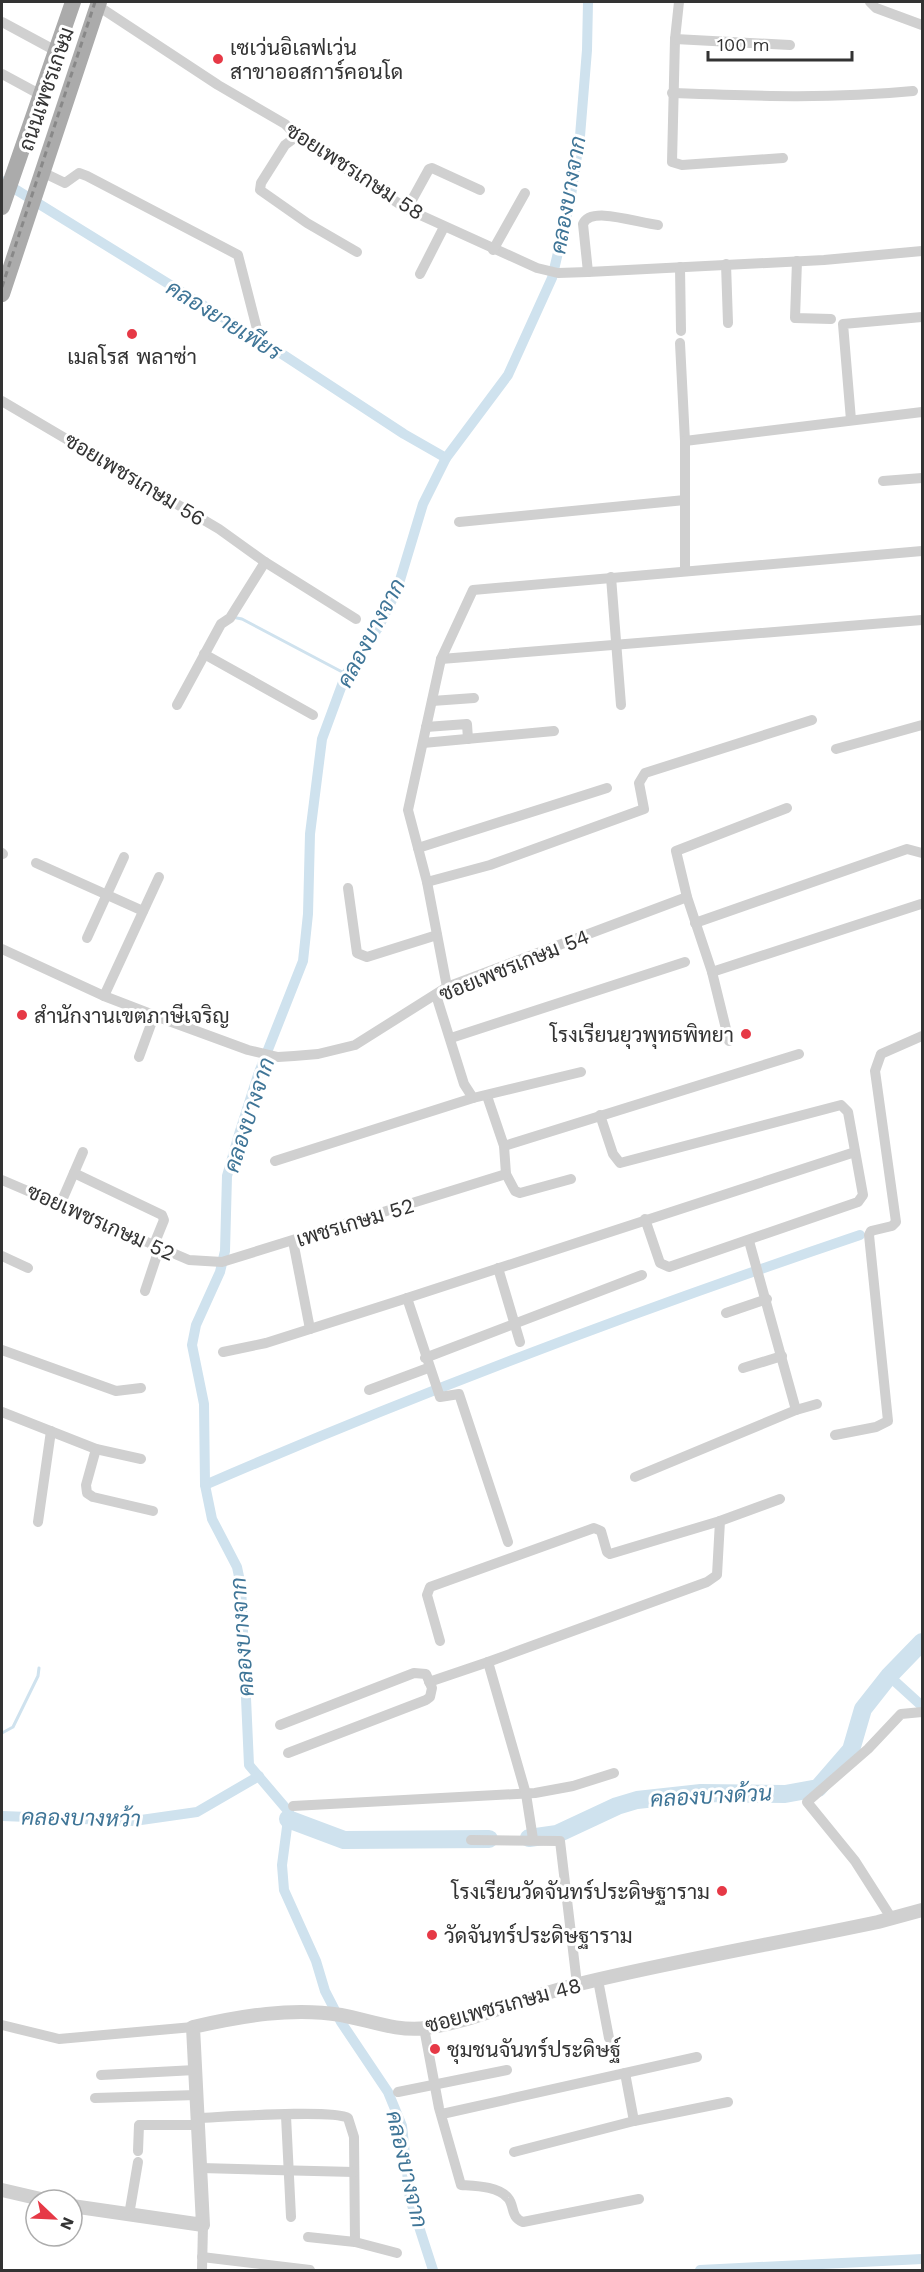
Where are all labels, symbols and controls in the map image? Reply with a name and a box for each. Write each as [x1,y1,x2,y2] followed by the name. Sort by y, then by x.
[13,24,79,154] street label: ถนนเพชรเกษม
[708,24,852,62] scale bar
[717,34,770,55] text: 100 m
[230,35,403,84] place label: เซเว่นอิเลฟเว่น สาขาออสการ์คอนโด
[211,52,225,66] marker: เซเว่นอิเลฟเว่น สาขาออสการ์คอนโด
[281,117,429,225] street label: ซอยเพชรเกษม 58
[545,134,591,256] water label: คลองบางจาก
[162,274,288,366] water label: คลองยายเพียร
[125,327,139,341] marker: เมลโรส พลาซ่า
[67,344,197,369] place label: เมลโรส พลาซ่า
[60,427,210,531] street label: ซอยเพชรเกษม 56
[332,574,410,692] water label: คลองบางจาก
[435,923,593,1007] street label: ซอยเพชรเกษม 54
[34,1003,230,1028] place label: สำนักงานเขตภาษีเจริญ
[15,1008,29,1022] marker: สำนักงานเขตภาษีเจริญ
[549,1022,734,1049] place label: โรงเรียนยุวพุทธพิทยา
[739,1027,753,1041] marker: โรงเรียนยุวพุทธพิทยา
[219,1054,279,1176] water label: คลองบางจาก
[23,1178,179,1266] street label: ซอยเพชรเกษม 52
[293,1192,417,1252] street label: เพชรเกษม 52
[225,1577,259,1697] water label: คลองบางจาก
[649,1779,773,1812] water label: คลองบางด้วน
[21,1803,141,1832] water label: คลองบางหว้า
[451,1878,710,1905] place label: โรงเรียนวัดจันทร์ประดิษฐาราม
[715,1884,729,1898] marker: โรงเรียนวัดจันทร์ประดิษฐาราม
[444,1922,633,1949] place label: วัดจันทร์ประดิษฐาราม
[425,1928,439,1942] marker: วัดจันทร์ประดิษฐาราม
[422,1972,584,2038] street label: ซอยเพชรเกษม 48
[447,2036,621,2064] place label: ชุมชนจันทร์ประดิษฐ์
[428,2042,442,2056] marker: ชุมชนจันทร์ประดิษฐ์
[381,2108,433,2230] water label: คลองบางจาก
[24,2188,84,2248] north arrow
[56,2214,78,2233] text: N

